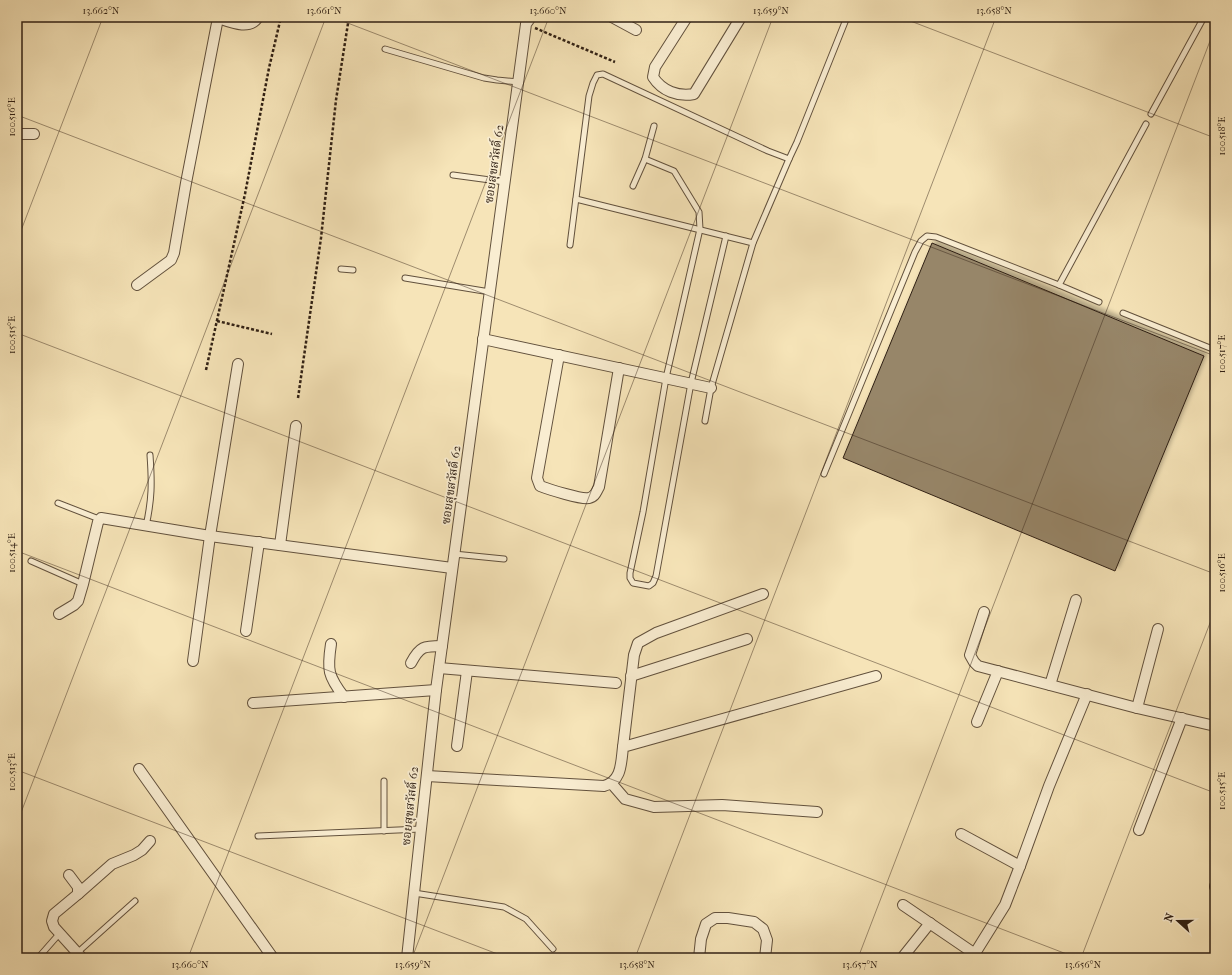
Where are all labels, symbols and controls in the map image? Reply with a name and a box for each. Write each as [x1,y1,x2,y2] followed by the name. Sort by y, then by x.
[83,5,120,17] text: 13.662°N
[306,5,342,17] text: 13.661°N
[529,5,567,17] text: 13.660°N
[753,5,789,17] text: 13.659°N
[976,5,1012,17] text: 13.658°N
[6,97,18,137] text: 100.516°E
[1216,117,1228,155] text: 100.518°E
[480,123,507,204] street label: ซอยสุขสวัสดิ์ 62
[6,316,18,354] text: 100.515°E
[1216,335,1228,373] text: 100.517°E
[437,444,464,525] street label: ซอยสุขสวัสดิ์ 62
[6,533,18,573] text: 100.514°E
[1216,553,1228,593] text: 100.516°E
[6,753,18,791] text: 100.513°E
[397,766,422,846] street label: ซอยสุขสวัสดิ์ 62
[1216,772,1228,810] text: 100.515°E
[1158,901,1198,941] north arrow
[1162,911,1177,924] text: N
[171,959,209,971] text: 13.660°N
[395,959,431,971] text: 13.659°N
[619,959,655,971] text: 13.658°N
[842,959,878,971] text: 13.657°N
[1065,959,1101,971] text: 13.656°N

